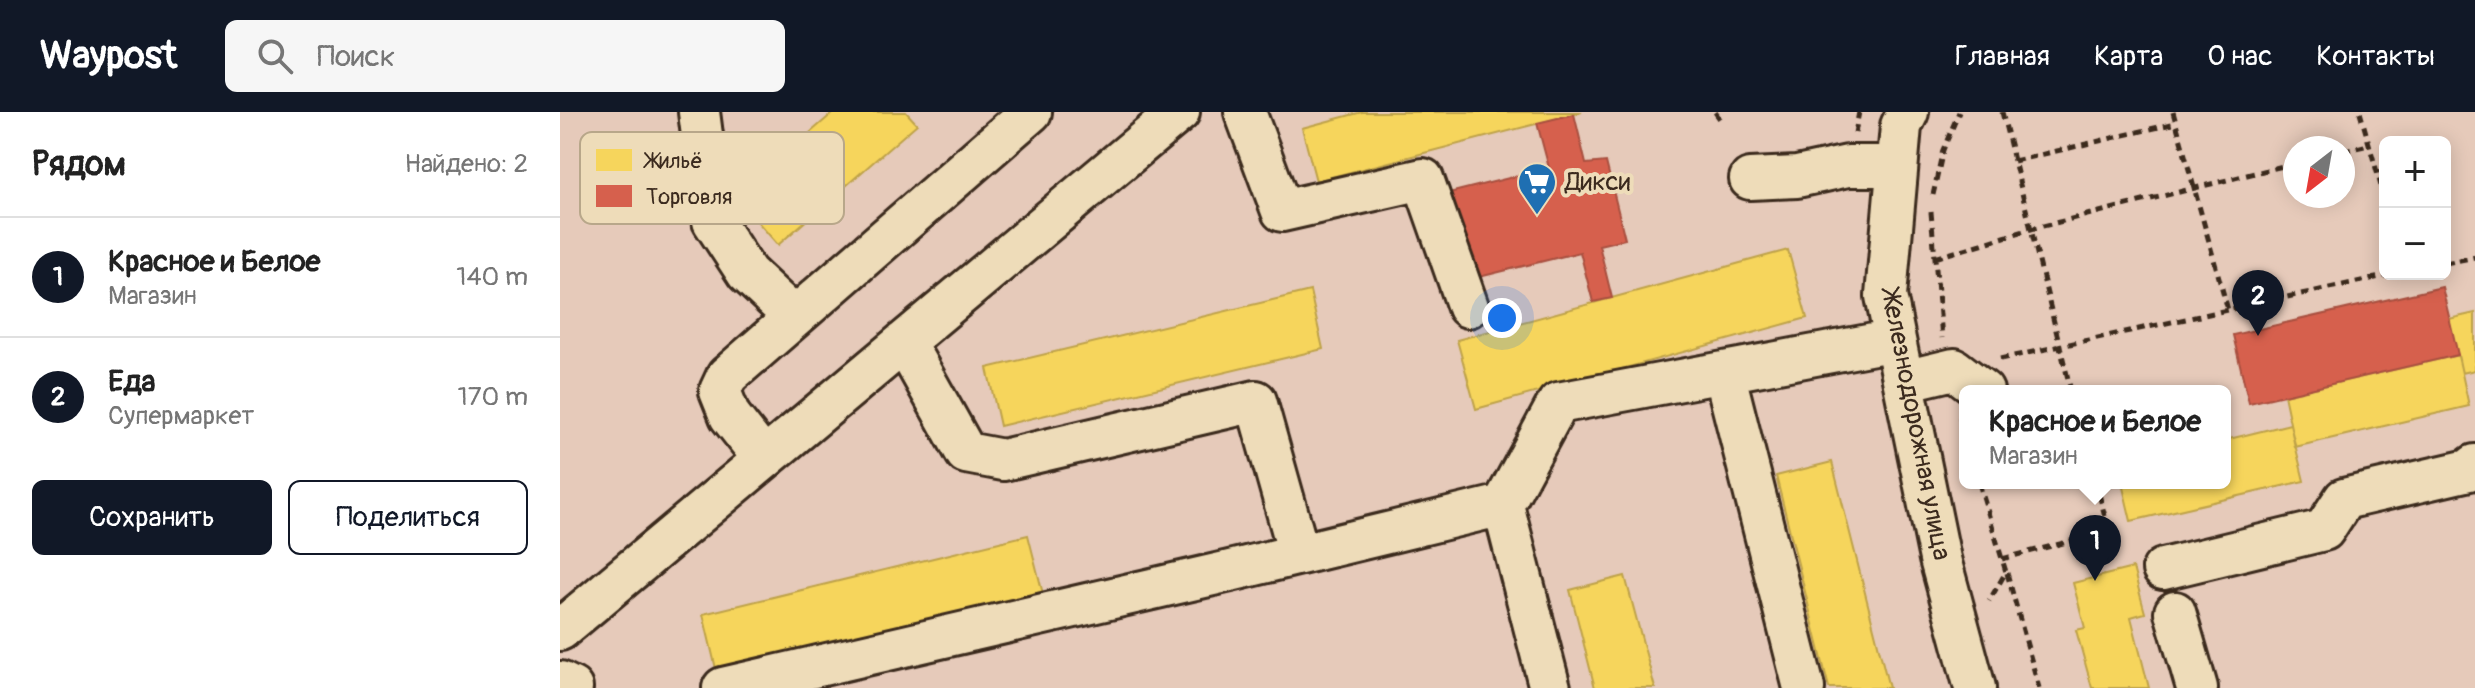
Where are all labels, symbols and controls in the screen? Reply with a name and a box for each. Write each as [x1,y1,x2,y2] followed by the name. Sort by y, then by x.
[225,20,785,92] search box
[40,32,177,80] text: Waypost
[253,34,297,78] icon: search
[317,38,395,75] text: Поиск
[1955,39,2050,74] text: Главная
[2094,39,2163,74] text: Карта
[2207,39,2272,74] text: О нас
[2316,39,2435,74] text: Контакты
[580,132,844,224] legend
[2283,136,2355,208] north arrow
[2379,136,2451,280] map controls
[2379,136,2451,208] button: +
[32,143,126,186] text: Рядом
[643,147,703,175] text: Жильё
[404,148,528,180] text: Найдено: 2
[1516,161,1558,216] supermarket icon: Дикси
[1564,166,1631,198] place label: Дикси
[646,183,732,211] text: Торговля
[2379,208,2451,280] button: −
[108,243,320,280] text: Красное и Белое
[53,261,63,293] text: 1
[456,261,528,293] text: 140 m
[2232,270,2284,336] pin: 2
[108,280,197,312] text: Магазин
[1873,283,1958,563] street label: Железнодорожная улица
[1482,298,1522,338] your location
[108,363,156,400] text: Еда
[51,381,65,413] text: 2
[458,381,528,413] text: 170 m
[1959,385,2231,489] popup
[108,400,254,432] text: Супермаркет
[1989,403,2201,440] text: Красное и Белое
[1989,440,2078,472] text: Магазин
[32,480,272,555] button: Сохранить
[288,480,528,555] button: Поделиться
[2069,515,2121,581] pin: 1

